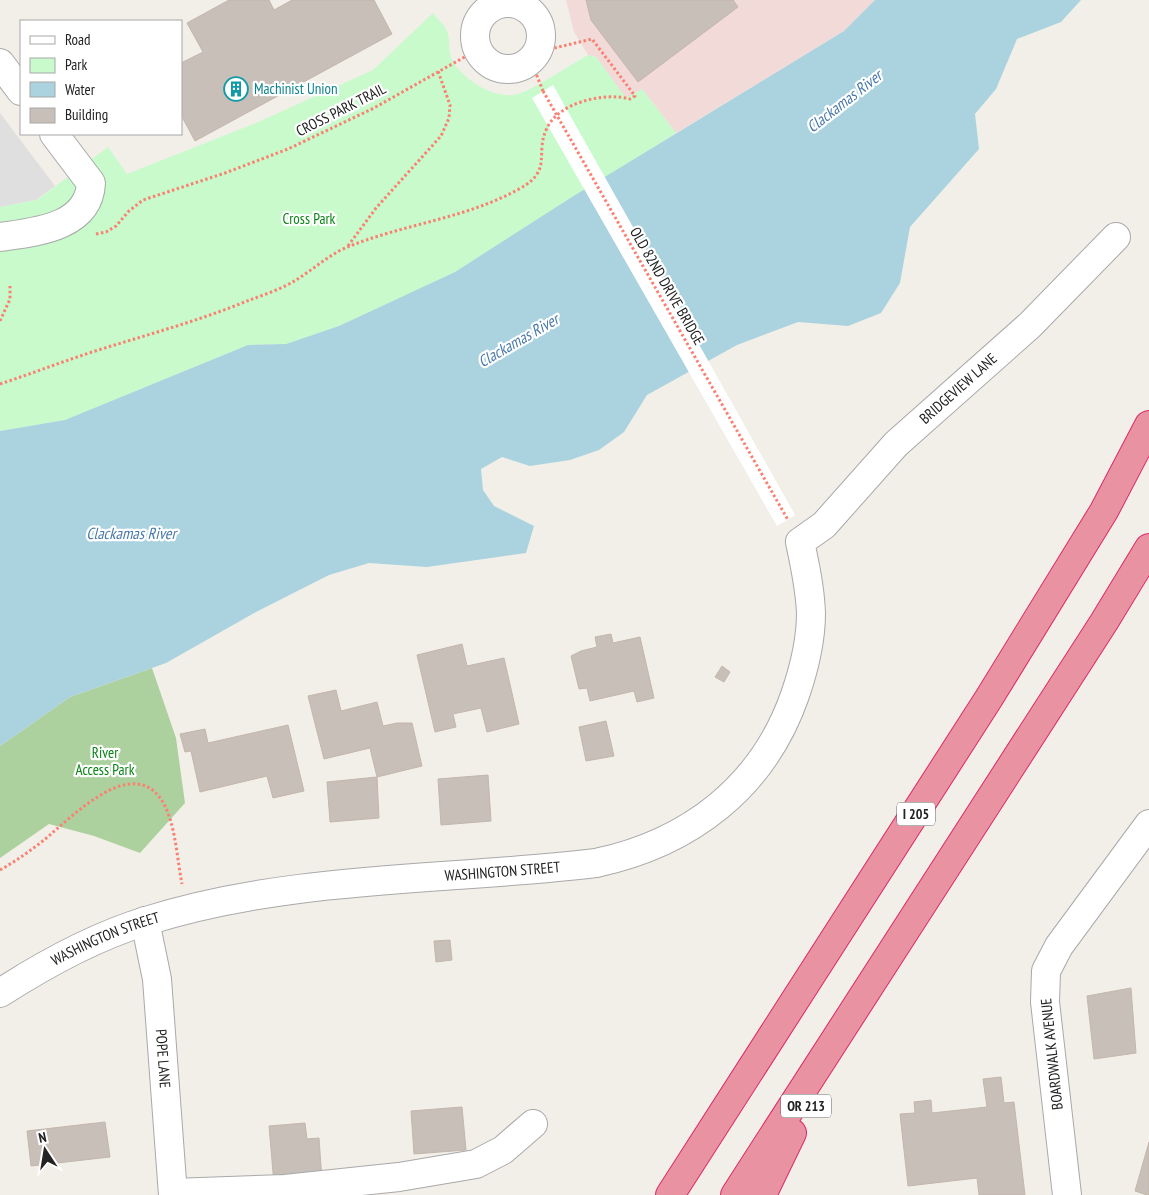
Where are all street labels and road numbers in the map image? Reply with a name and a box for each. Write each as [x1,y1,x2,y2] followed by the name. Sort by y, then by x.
[293,78,390,140] street label: CROSS PARK TRAIL
[626,224,709,348] street label: OLD 82ND DRIVE BRIDGE
[915,349,1001,428] street label: BRIDGEVIEW LANE
[897,802,935,826] road number: I 205
[444,857,561,885] street label: WASHINGTON STREET
[48,907,162,970] street label: WASHINGTON STREET
[1036,997,1067,1111] street label: BOARDWALK AVENUE
[152,1028,175,1089] street label: POPE LANE
[781,1094,831,1118] road number: OR 213

